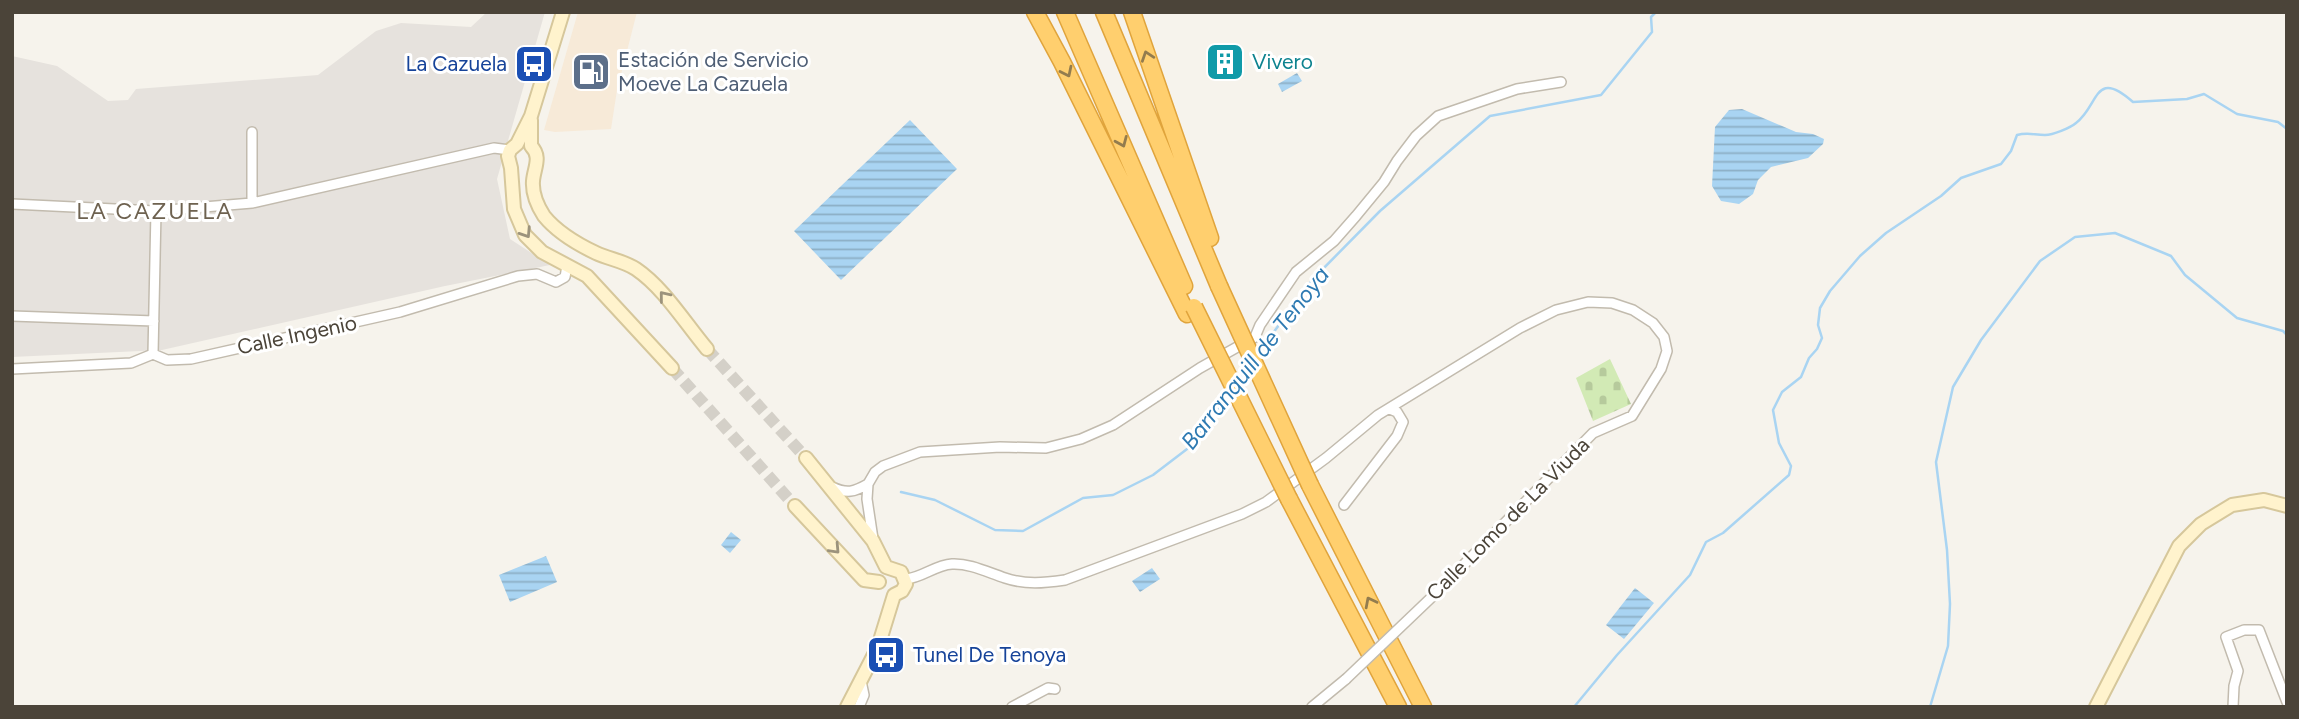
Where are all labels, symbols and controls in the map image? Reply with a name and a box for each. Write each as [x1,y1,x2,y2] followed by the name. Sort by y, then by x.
[1204,41,1246,83] building icon: Vivero
[513,43,555,85] bus stop icon: La Cazuela
[618,47,809,96] place label: Estación de Servicio Moeve La Cazuela
[1252,49,1313,74] place label: Vivero
[406,51,507,76] place label: La Cazuela
[570,51,612,93] fuel station icon: Estación de Servicio Moeve La Cazuela
[1141,51,1155,63] one-way arrow
[1059,65,1073,77] one-way arrow
[1113,136,1127,148] one-way arrow
[76,197,234,225] district label: LA CAZUELA
[518,225,531,238] one-way arrow
[1175,261,1335,455] water label: Barranquill de Tenoya
[659,292,672,304] one-way arrow
[235,310,359,359] street label: Calle Ingenio
[1421,432,1594,605] street label: Calle Lomo de La Viuda
[826,541,839,554] one-way arrow
[1364,597,1378,609] one-way arrow
[865,634,907,676] bus stop icon: Tunel De Tenoya
[913,642,1066,667] place label: Tunel De Tenoya

